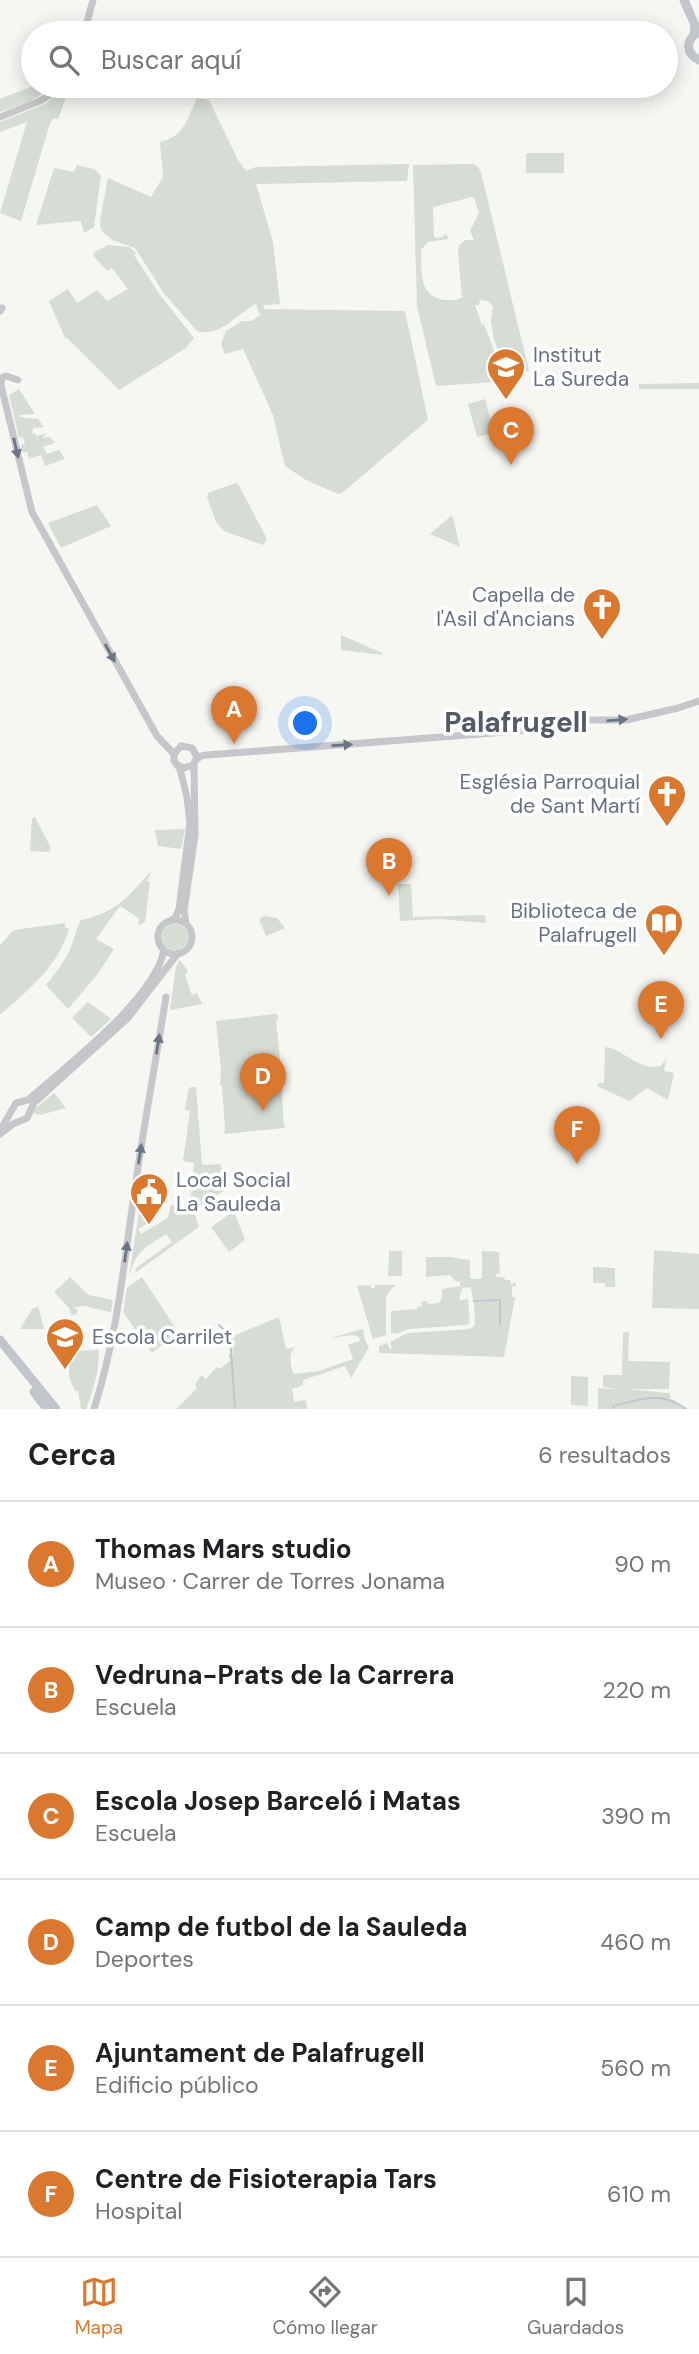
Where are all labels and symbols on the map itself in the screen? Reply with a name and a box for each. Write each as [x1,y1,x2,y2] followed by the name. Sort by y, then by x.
[533,341,629,393] place label: Institut La Sureda
[485,346,527,401] school or university icon: Institut La Sureda
[488,407,534,465] pin: C
[10,437,21,459] one-way arrow
[436,581,575,633] place label: Capella de l'Asil d'Ancians
[581,586,623,641] church icon: Capella de l'Asil d'Ancians
[104,644,116,663] one-way arrow
[211,686,257,744] pin: A
[444,704,588,741] district label: Palafrugell
[288,706,322,740] your location
[606,714,628,725] one-way arrow
[332,739,354,750] one-way arrow
[460,768,640,820] place label: Església Parroquial de Sant Martí
[646,773,688,828] church icon: Església Parroquial de Sant Martí
[366,838,412,896] pin: B
[510,897,637,949] place label: Biblioteca de Palafrugell
[643,902,685,957] library icon: Biblioteca de Palafrugell
[638,981,684,1039] pin: E
[153,1033,164,1055] one-way arrow
[240,1053,286,1111] pin: D
[554,1106,600,1164] pin: F
[135,1143,146,1165] one-way arrow
[176,1166,291,1218] place label: Local Social La Sauleda
[128,1171,170,1226] public building icon: Local Social La Sauleda
[121,1240,132,1262] one-way arrow
[44,1316,86,1371] school or university icon: Escola Carrilet
[92,1323,232,1351] place label: Escola Carrilet

